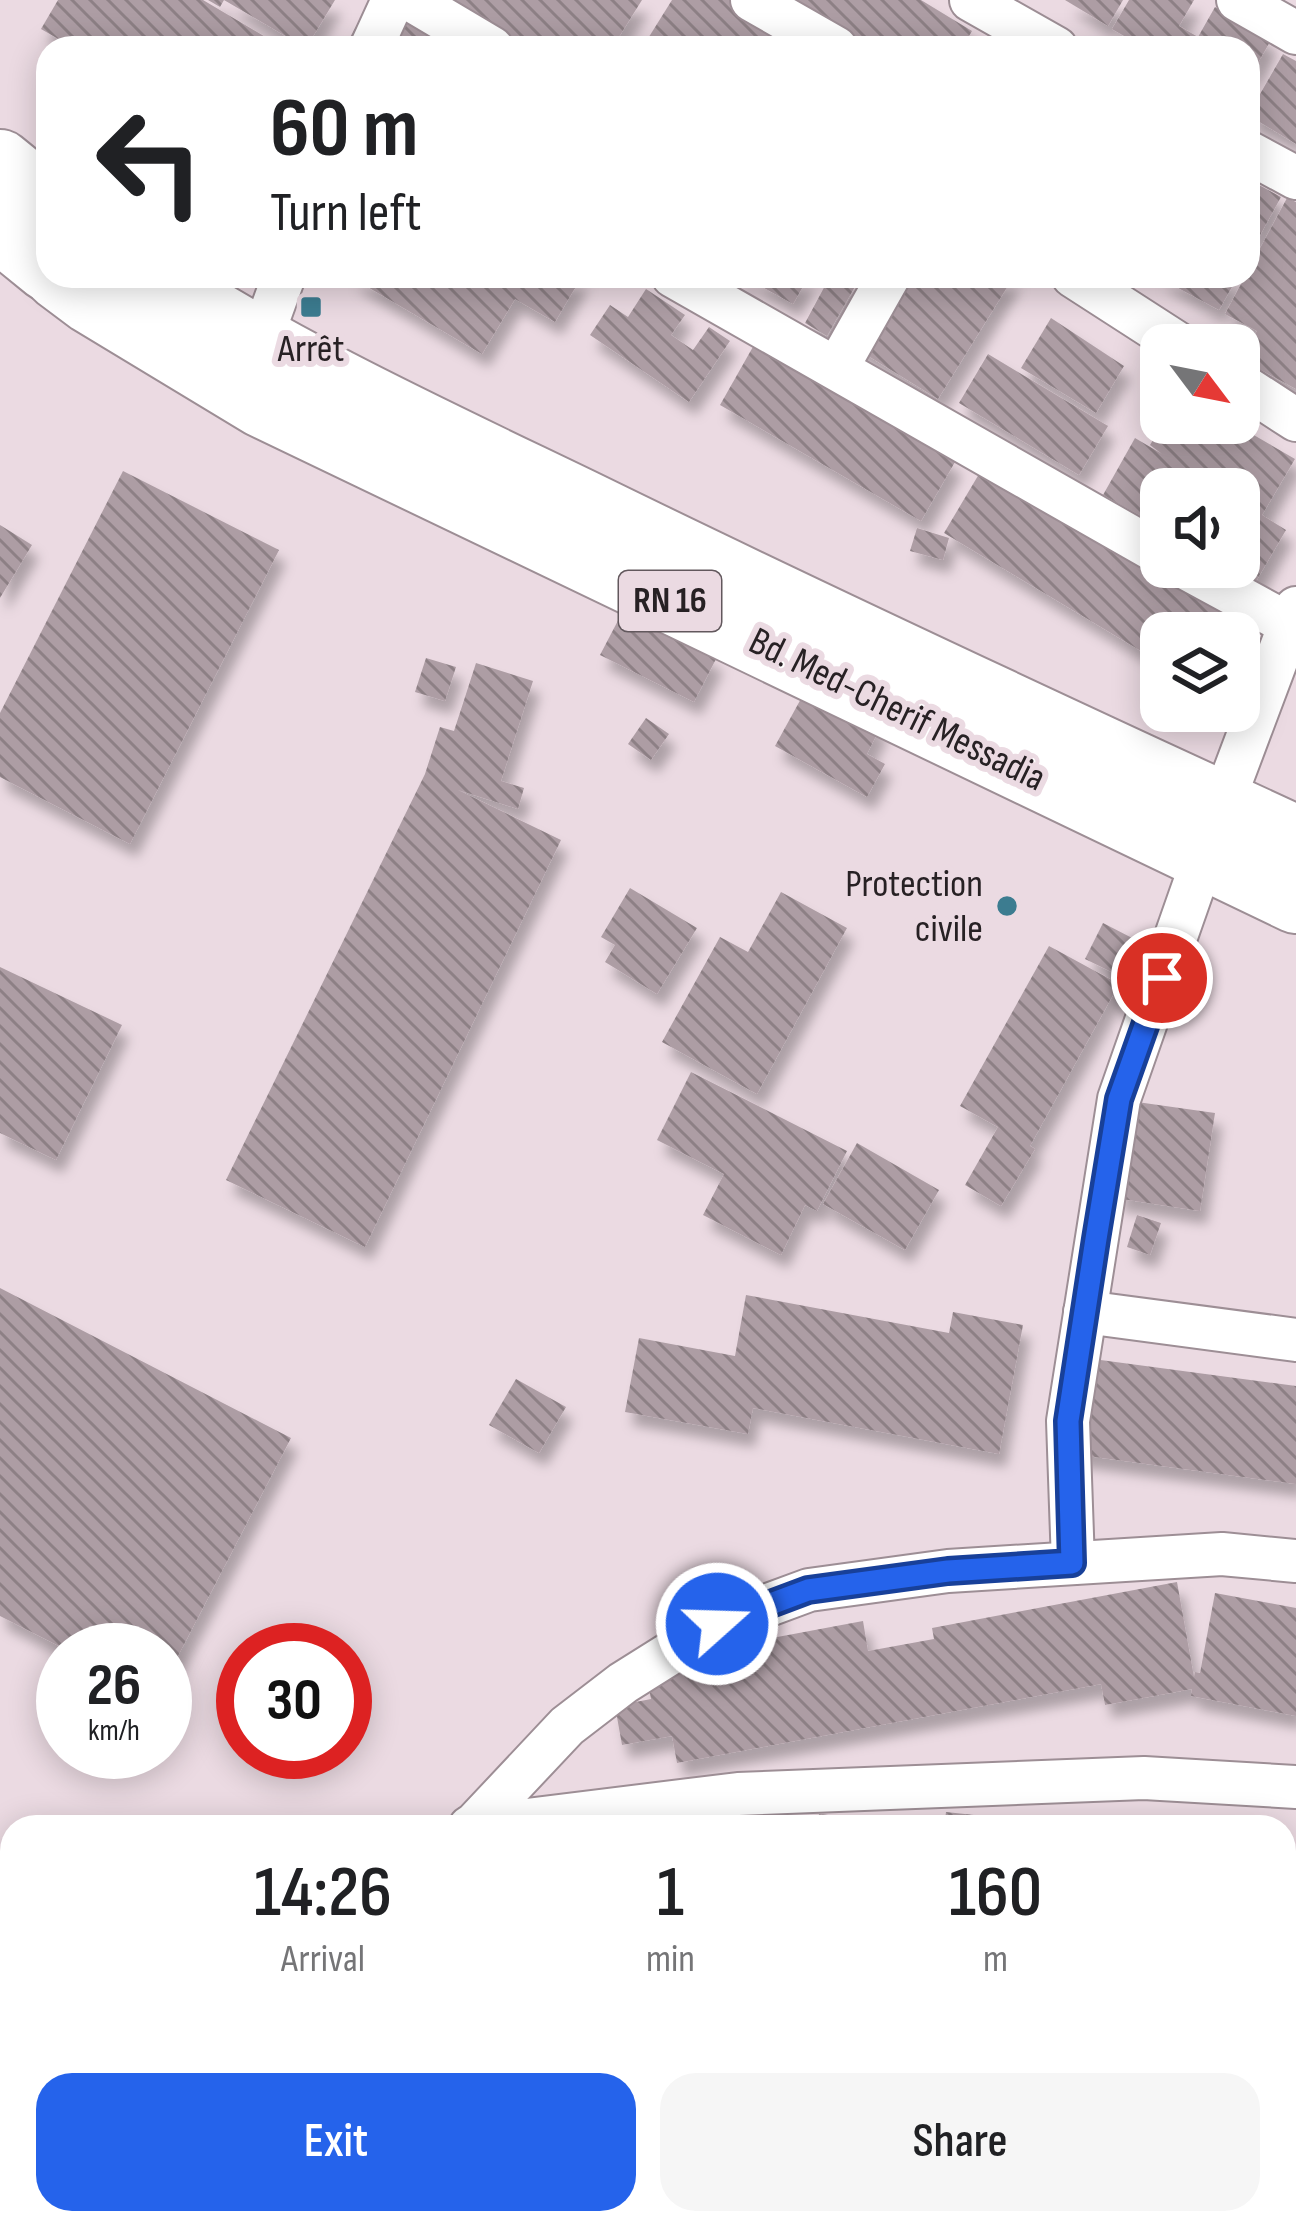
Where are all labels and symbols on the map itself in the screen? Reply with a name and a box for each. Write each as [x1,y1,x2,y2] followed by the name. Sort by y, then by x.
[298,294,324,320] marker: Arrêt
[1140,324,1260,444] north arrow
[277,326,344,373] place label: Arrêt
[619,571,721,631] road number: RN 16
[741,618,1053,802] street label: Bd. Med-Cherif Messadia
[845,861,983,953] place label: Protection civile
[994,893,1020,919] marker: Protection civile
[1111,927,1213,1029] pin
[654,1561,780,1687] position arrow
[216,1623,372,1779] speed limit sign: 30

